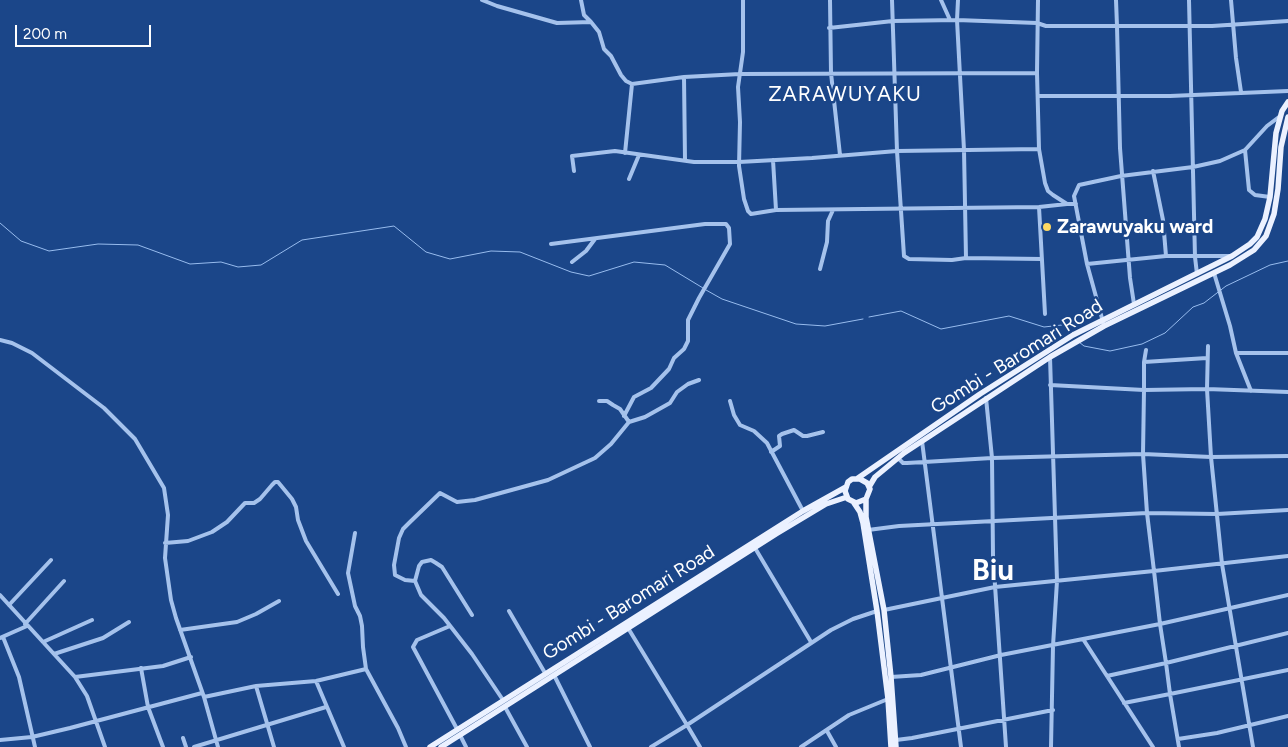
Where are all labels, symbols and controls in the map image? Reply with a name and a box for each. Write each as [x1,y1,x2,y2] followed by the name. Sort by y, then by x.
[18,15,154,47] scale bar
[23,25,67,43] text: 200 m
[767,82,923,108] district label: ZARAWUYAKU
[1057,216,1213,238] place label: Zarawuyaku ward
[1041,221,1053,233] marker: Zarawuyaku ward
[927,295,1107,419] street label: Gombi - Baromari Road
[539,541,719,665] street label: Gombi - Baromari Road
[972,555,1014,589] district label: Biu

